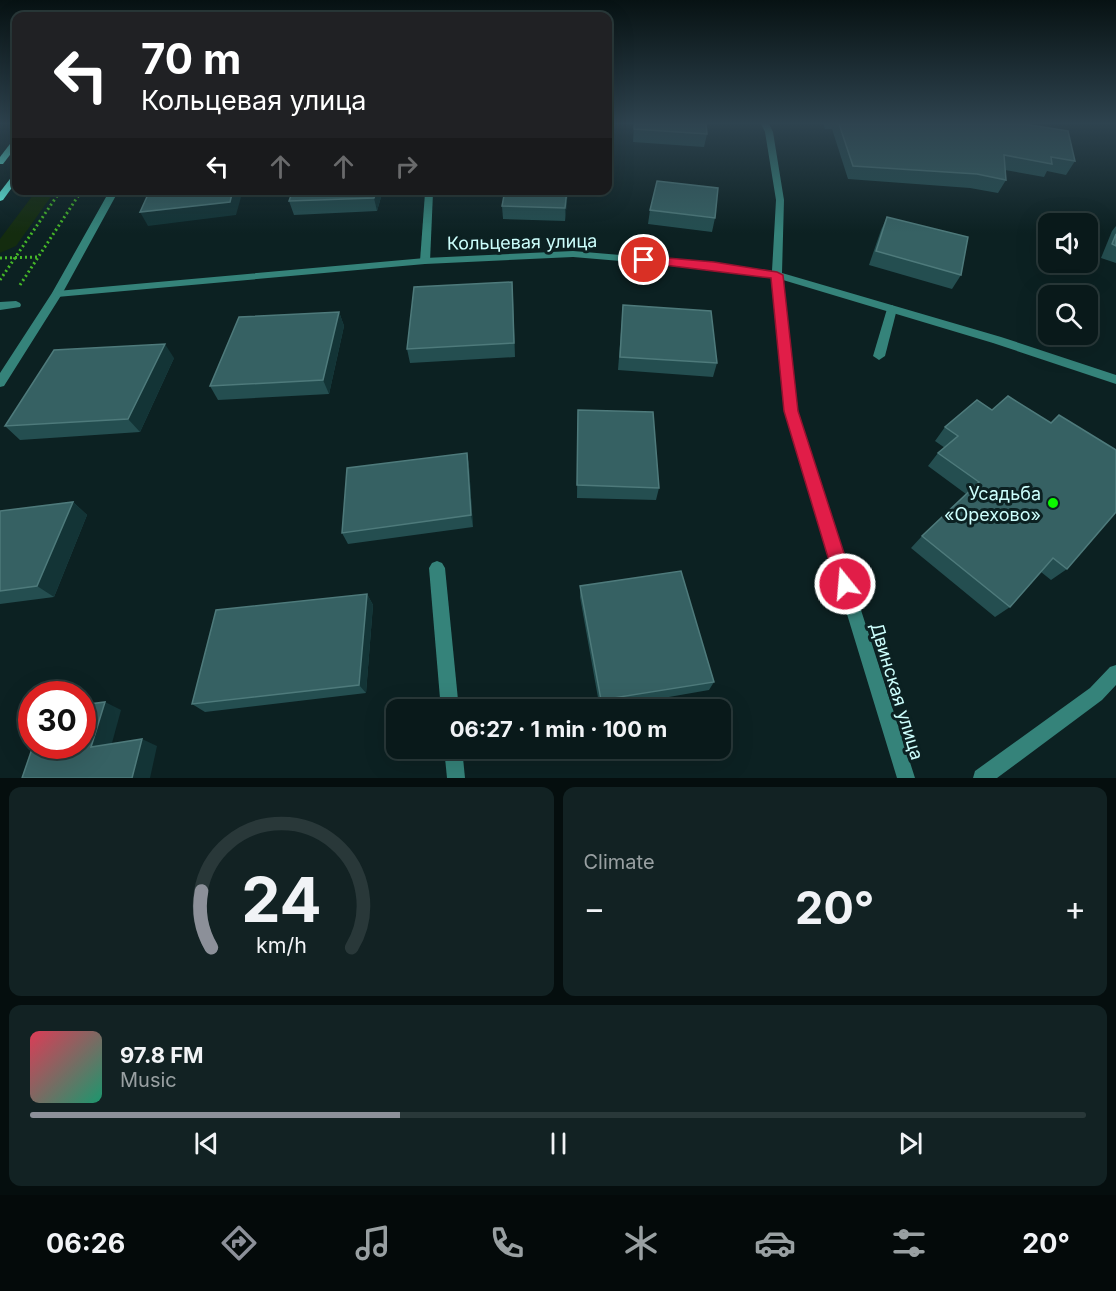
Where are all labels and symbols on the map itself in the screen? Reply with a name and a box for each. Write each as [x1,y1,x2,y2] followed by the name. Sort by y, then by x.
[447,230,597,254] street label: Кольцевая улица
[618,234,669,285] pin
[944,483,1041,525] place label: Усадьба «Орехово»
[1046,496,1060,510] marker: Усадьба «Орехово»
[813,552,877,616] position arrow
[866,620,928,762] street label: Двинская улица
[18,681,96,759] speed limit sign: 30

